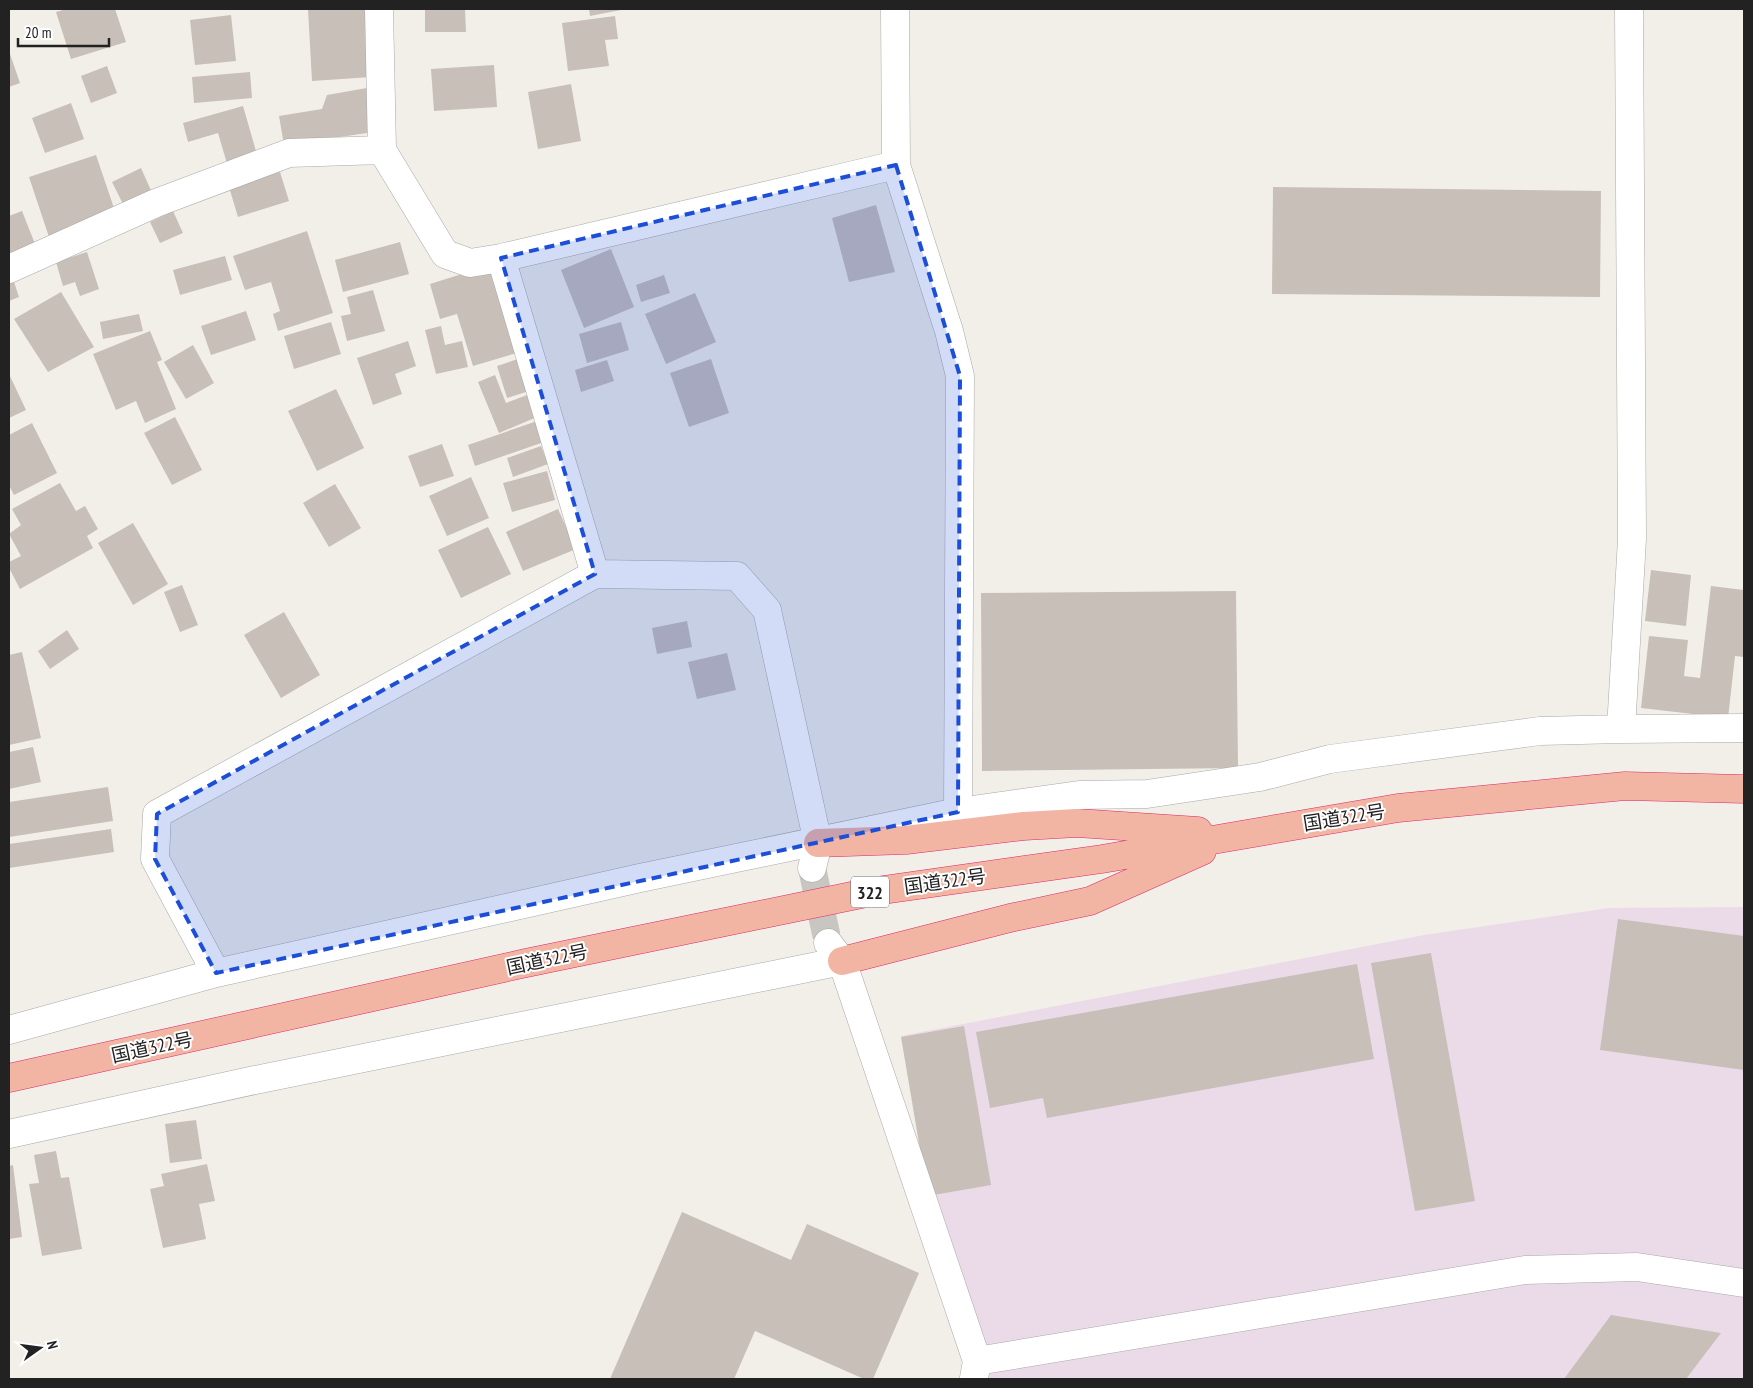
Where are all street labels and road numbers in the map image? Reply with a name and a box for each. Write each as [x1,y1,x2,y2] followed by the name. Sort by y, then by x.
[1301,799,1387,835] street label: 国道322号
[902,863,988,899] street label: 国道322号
[851,876,889,908] road number: 322
[504,939,590,979] street label: 国道322号
[109,1027,195,1067] street label: 国道322号

